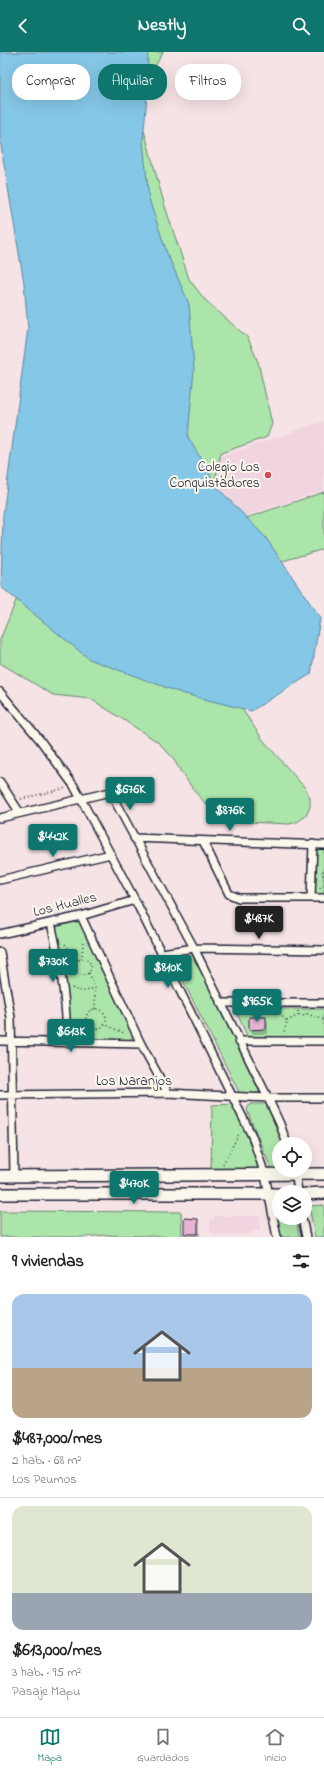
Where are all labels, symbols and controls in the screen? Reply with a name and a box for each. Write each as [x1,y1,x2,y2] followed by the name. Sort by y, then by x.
[138,13,186,39] text: Nestly
[12,15,34,37] icon: back
[290,15,312,37] icon: search
[12,64,90,100] chip: Comprar
[98,64,167,100] chip: Alquilar
[175,64,241,100] chip: Filtros
[170,457,260,494] place label: Colegio Los Conquistadores
[263,470,273,480] marker: Colegio Los Conquistadores
[102,777,158,811] pin: $676K
[115,780,145,799] text: $676K
[202,798,258,832] pin: $876K
[215,801,245,820] text: $876K
[25,824,81,858] pin: $442K
[37,827,69,846] text: $442K
[31,887,99,923] street label: Los Hualles
[231,906,287,940] pin: $487K
[244,909,274,928] text: $487K
[25,949,81,983] pin: $730K
[38,952,68,971] text: $730K
[140,955,196,989] pin: $810K
[154,958,182,977] text: $810K
[229,989,285,1023] pin: $965K
[241,992,273,1011] text: $965K
[43,1019,99,1053] pin: $613K
[56,1022,86,1041] text: $613K
[96,1071,172,1092] street label: Los Naranjos
[272,1137,312,1225] map controls
[272,1137,312,1177] button: locate
[106,1171,162,1205] pin: $470K
[119,1174,149,1193] text: $470K
[272,1185,312,1225] button: layers
[12,1249,84,1274] text: 9 viviendas
[290,1250,312,1272] icon: filters
[126,1320,198,1392] icon: home
[12,1426,102,1451] text: $487,000/mes
[12,1451,82,1470] text: 2 hab. · 68 m²
[12,1470,77,1489] text: Los Peumos
[126,1532,198,1604] icon: home
[12,1638,102,1663] text: $613,000/mes
[12,1663,81,1682] text: 3 hab. · 95 m²
[12,1682,80,1701] text: Pasaje Mapu
[37,1726,62,1766] tab: Mapa
[137,1726,189,1766] tab: Guardados
[264,1726,287,1766] tab: Inicio

